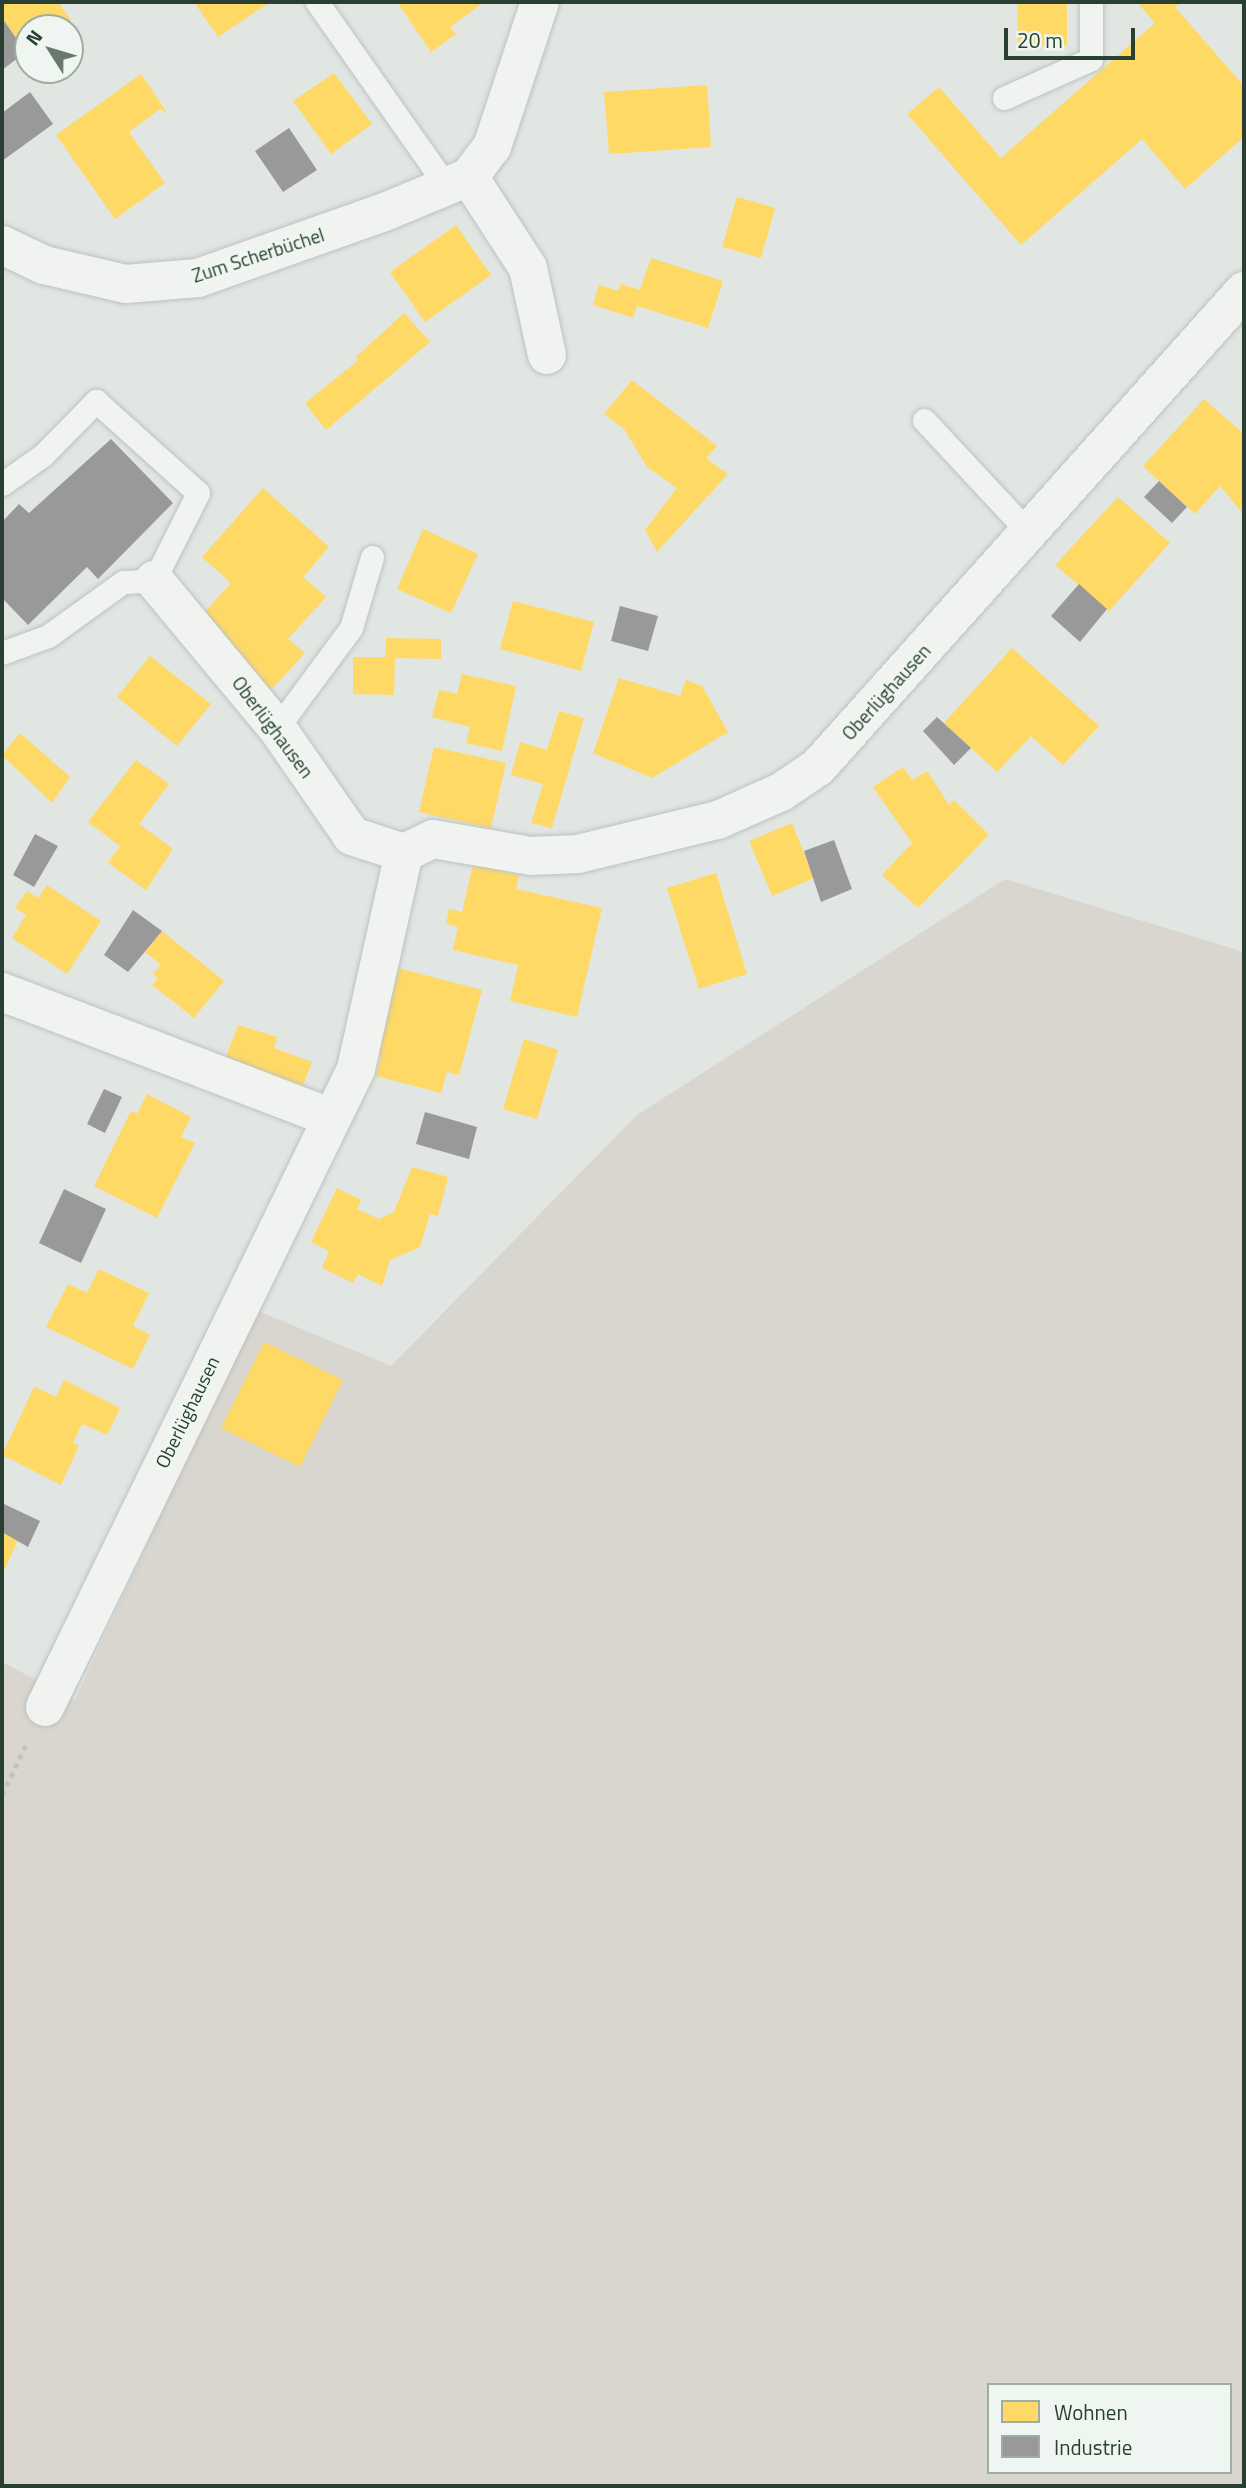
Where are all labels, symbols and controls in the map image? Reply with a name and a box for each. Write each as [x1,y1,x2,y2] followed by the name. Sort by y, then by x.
[14,14,84,84] north arrow
[1008,14,1139,58] scale bar
[18,23,49,51] text: N
[1017,24,1063,56] text: 20 m
[189,223,327,287] street label: Zum Scherbüchel
[837,639,935,745] street label: Oberlüghausen
[227,672,319,782] street label: Oberlüghausen
[150,1352,224,1472] street label: Oberlüghausen
[987,2383,1232,2474] legend
[1054,2396,1128,2428] text: Wohnen
[1054,2431,1132,2463] text: Industrie

